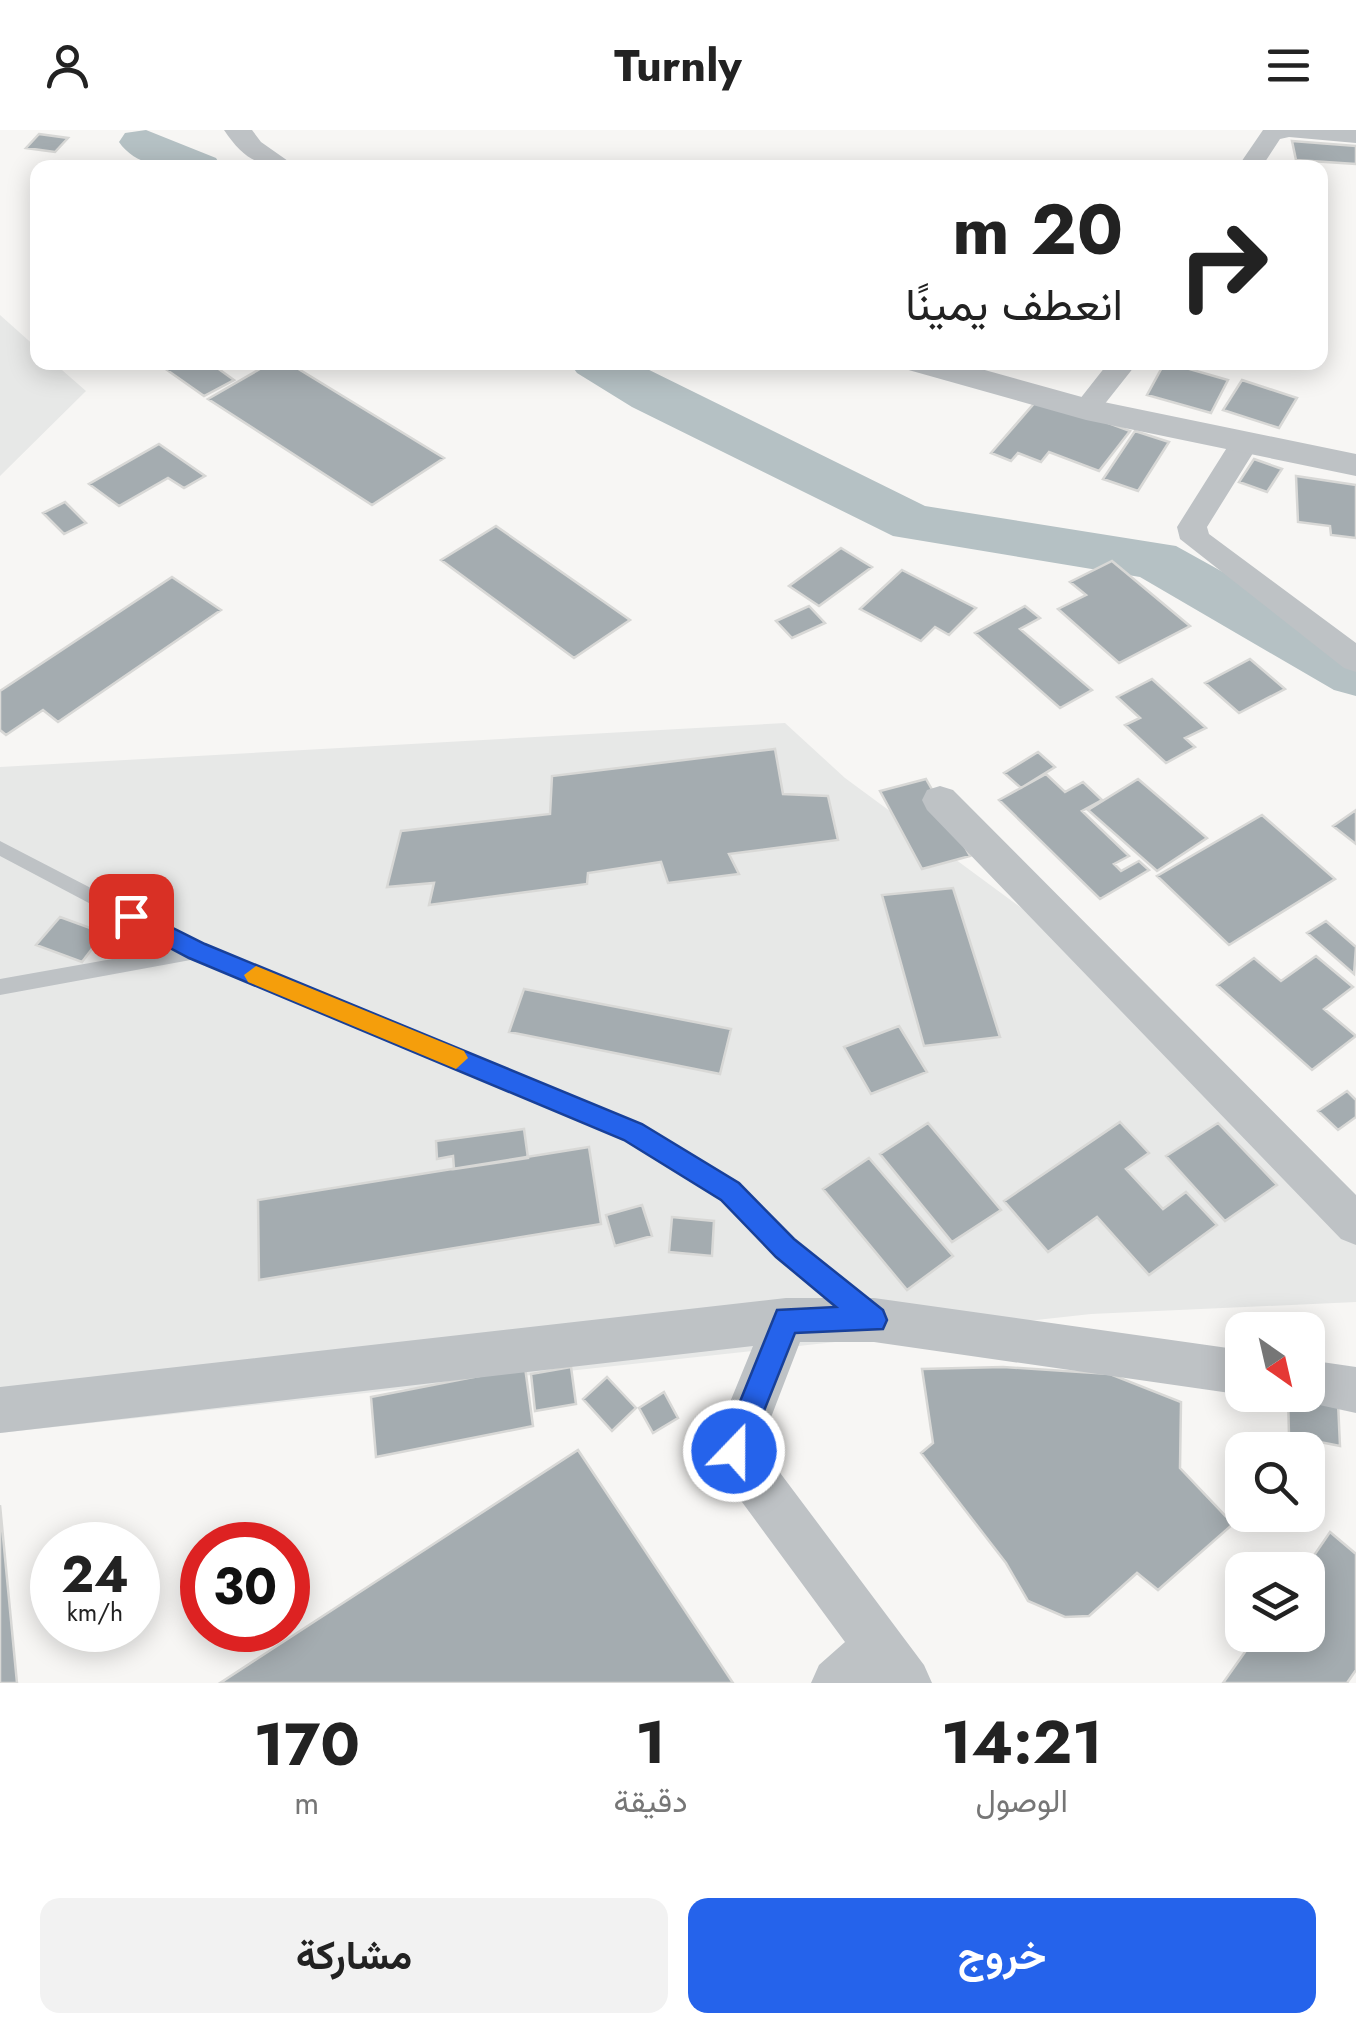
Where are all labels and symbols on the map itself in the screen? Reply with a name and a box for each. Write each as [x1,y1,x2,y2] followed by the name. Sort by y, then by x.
[89,874,174,959] pin
[1225,1312,1325,1412] north arrow
[682,1399,786,1503] position arrow
[180,1522,310,1652] speed limit sign: 30

